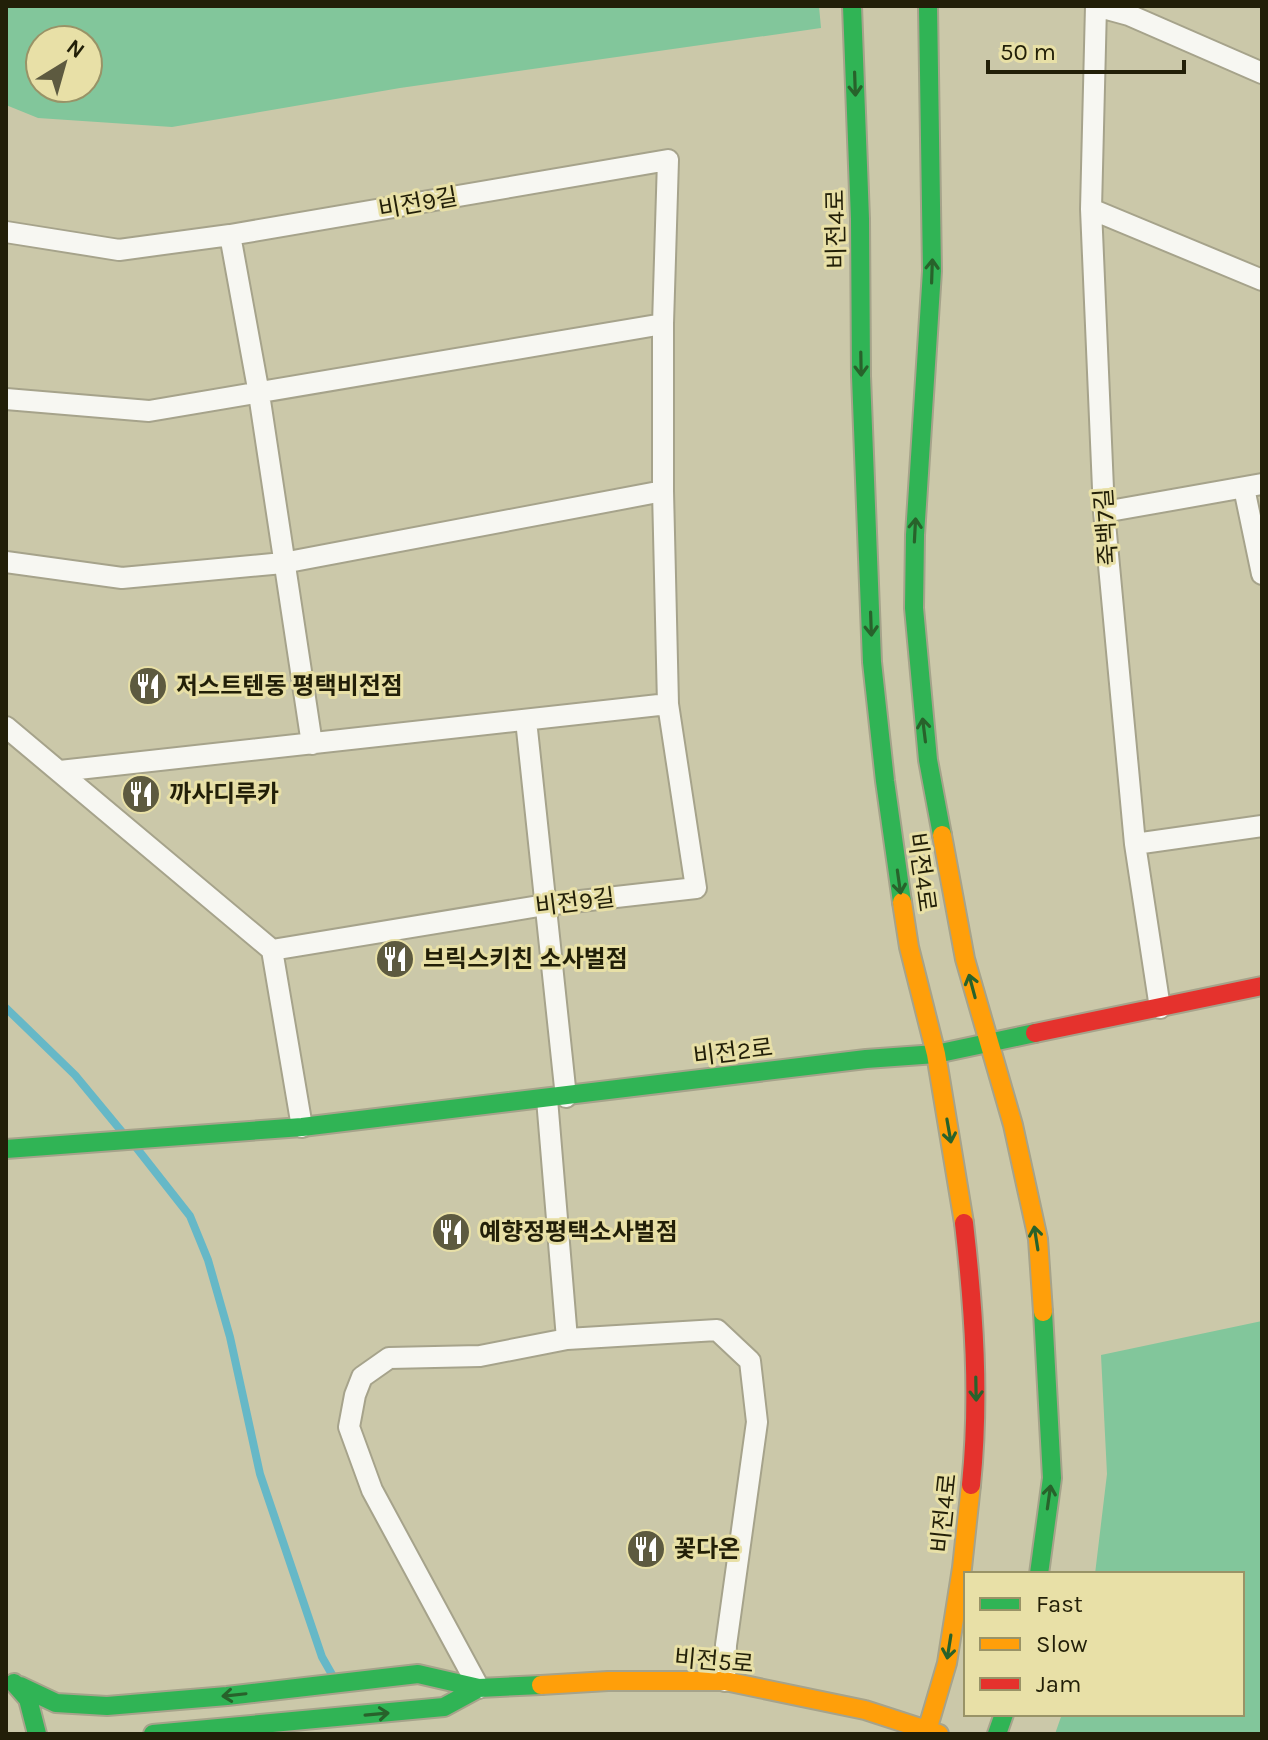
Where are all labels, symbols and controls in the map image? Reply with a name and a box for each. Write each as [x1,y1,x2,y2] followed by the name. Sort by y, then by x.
[24,24,104,104] north arrow
[988,24,1184,74] scale bar
[61,34,90,64] text: N
[1000,38,1056,66] text: 50 m
[848,70,863,97] one-way arrow
[376,182,460,224] street label: 비전9길
[821,189,851,269] street label: 비전4로
[924,258,939,285] one-way arrow
[853,350,869,377] one-way arrow
[1089,487,1123,567] street label: 죽백7길
[908,517,923,544] one-way arrow
[863,610,878,637] one-way arrow
[127,665,169,707] restaurant icon: 저스트텐동 평택비전점
[176,672,403,700] place label: 저스트텐동 평택비전점
[917,718,932,744] one-way arrow
[120,773,162,815] restaurant icon: 까사디루카
[169,780,279,808] place label: 까사디루카
[903,831,941,913] street label: 비전4로
[892,869,907,894] one-way arrow
[534,883,616,921] street label: 비전9길
[374,938,416,980] restaurant icon: 브릭스키친 소사벌점
[423,945,628,973] place label: 브릭스키친 소사벌점
[964,973,979,999] one-way arrow
[692,1033,774,1071] street label: 비전2로
[943,1118,958,1143] one-way arrow
[430,1211,472,1253] restaurant icon: 예향정평택소사벌점
[479,1218,678,1246] place label: 예향정평택소사벌점
[1028,1225,1043,1251] one-way arrow
[969,1375,984,1402] one-way arrow
[926,1472,962,1554] street label: 비전4로
[1042,1485,1057,1510] one-way arrow
[625,1528,667,1570] restaurant icon: 꽃다온
[674,1535,740,1563] place label: 꽃다온
[964,1572,1244,1716] legend
[1036,1590,1083,1618] text: Fast
[1036,1630,1088,1658] text: Slow
[941,1634,956,1659] one-way arrow
[673,1644,755,1678] street label: 비전5로
[1036,1670,1081,1698] text: Jam
[221,1688,248,1703] one-way arrow
[363,1706,390,1721] one-way arrow

